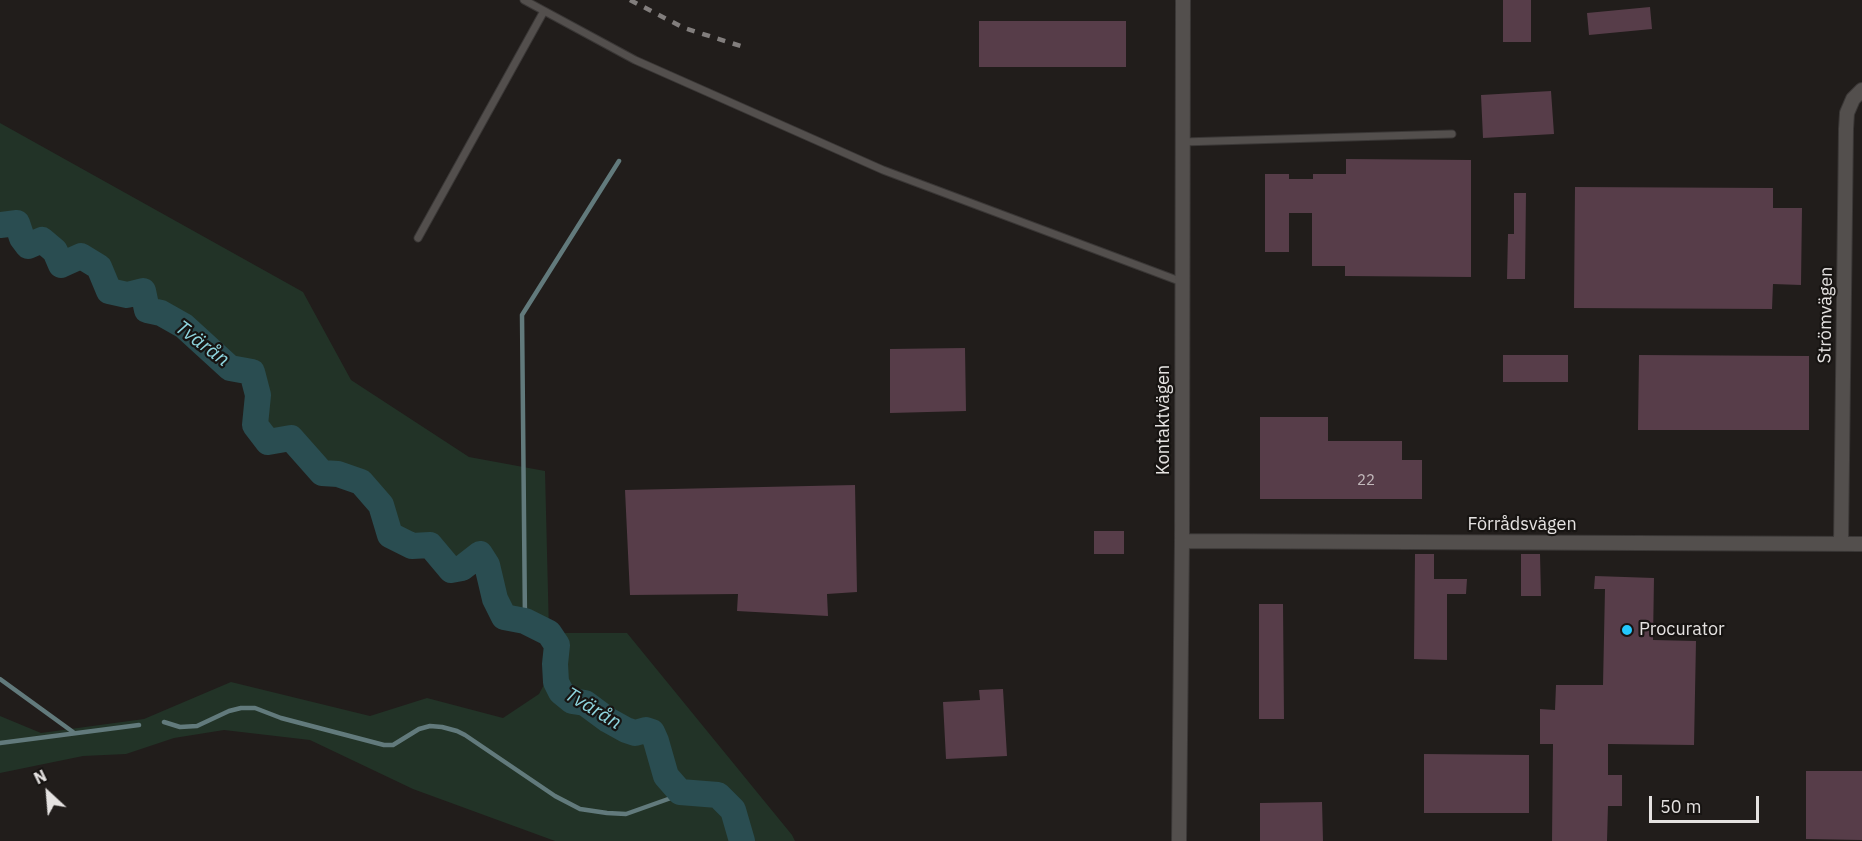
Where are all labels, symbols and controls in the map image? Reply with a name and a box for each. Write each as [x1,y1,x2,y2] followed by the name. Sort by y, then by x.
[1814,266,1838,364] street label: Strömvägen
[170,316,234,372] water label: Tvärån
[1153,365,1175,475] street label: Kontaktvägen
[1357,472,1375,490] house number: 22
[1467,514,1577,536] street label: Förrådsvägen
[1639,619,1725,641] place label: Procurator
[1620,623,1634,637] marker: Procurator
[560,683,626,735] water label: Tvärån
[18,763,78,823] north arrow
[31,765,50,788] text: N
[1652,784,1762,822] scale bar
[1660,795,1702,818] text: 50 m

